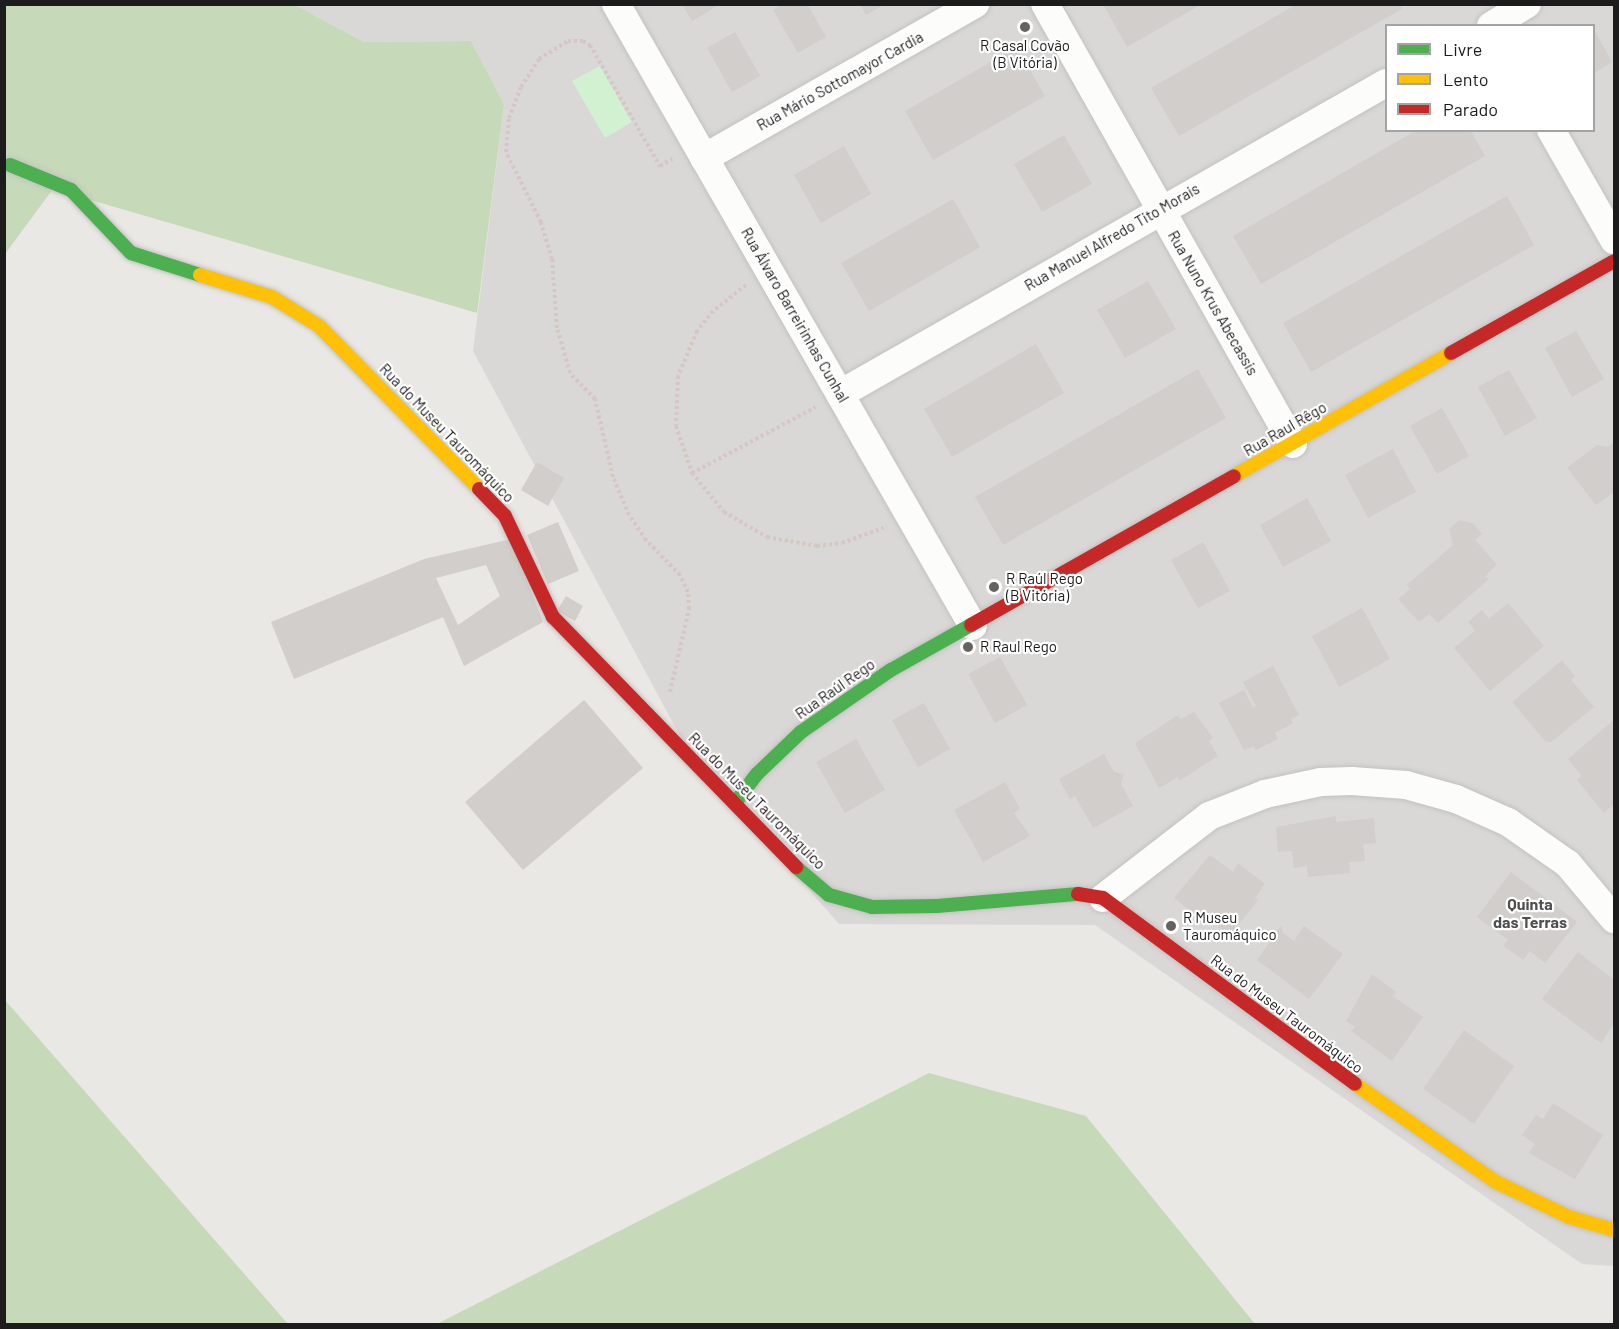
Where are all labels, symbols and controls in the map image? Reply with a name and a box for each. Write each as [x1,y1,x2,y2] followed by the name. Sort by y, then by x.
[1018,20,1032,34] marker: R Casal Covão (B Vitória)
[1385,24,1595,132] legend
[754,28,926,134] street label: Rua Mário Sottomayor Cardia
[980,36,1070,71] place label: R Casal Covão (B Vitória)
[1443,38,1482,60] text: Livre
[1443,68,1489,90] text: Lento
[1443,98,1498,120] text: Parado
[1021,179,1203,295] street label: Rua Manuel Alfredo Tito Morais
[737,224,853,406] street label: Rua Álvaro Barreirinhas Cunhal
[1164,227,1262,379] street label: Rua Nuno Krus Abecassis
[376,360,518,506] street label: Rua do Museu Tauromáquico
[1240,398,1330,460] street label: Rua Raul Rêgo
[1006,569,1083,604] place label: R Raúl Rego (B Vitória)
[987,580,1001,594] marker: R Raúl Rego (B Vitória)
[980,638,1057,656] place label: R Raul Rego
[961,640,975,654] marker: R Raul Rego
[792,655,878,723] street label: Rua Raúl Rego
[685,729,829,873] street label: Rua do Museu Tauromáquico
[1493,894,1567,932] district label: Quinta das Terras
[1183,908,1277,943] place label: R Museu Tauromáquico
[1164,919,1178,933] marker: R Museu Tauromáquico
[1207,951,1367,1077] street label: Rua do Museu Tauromáquico

